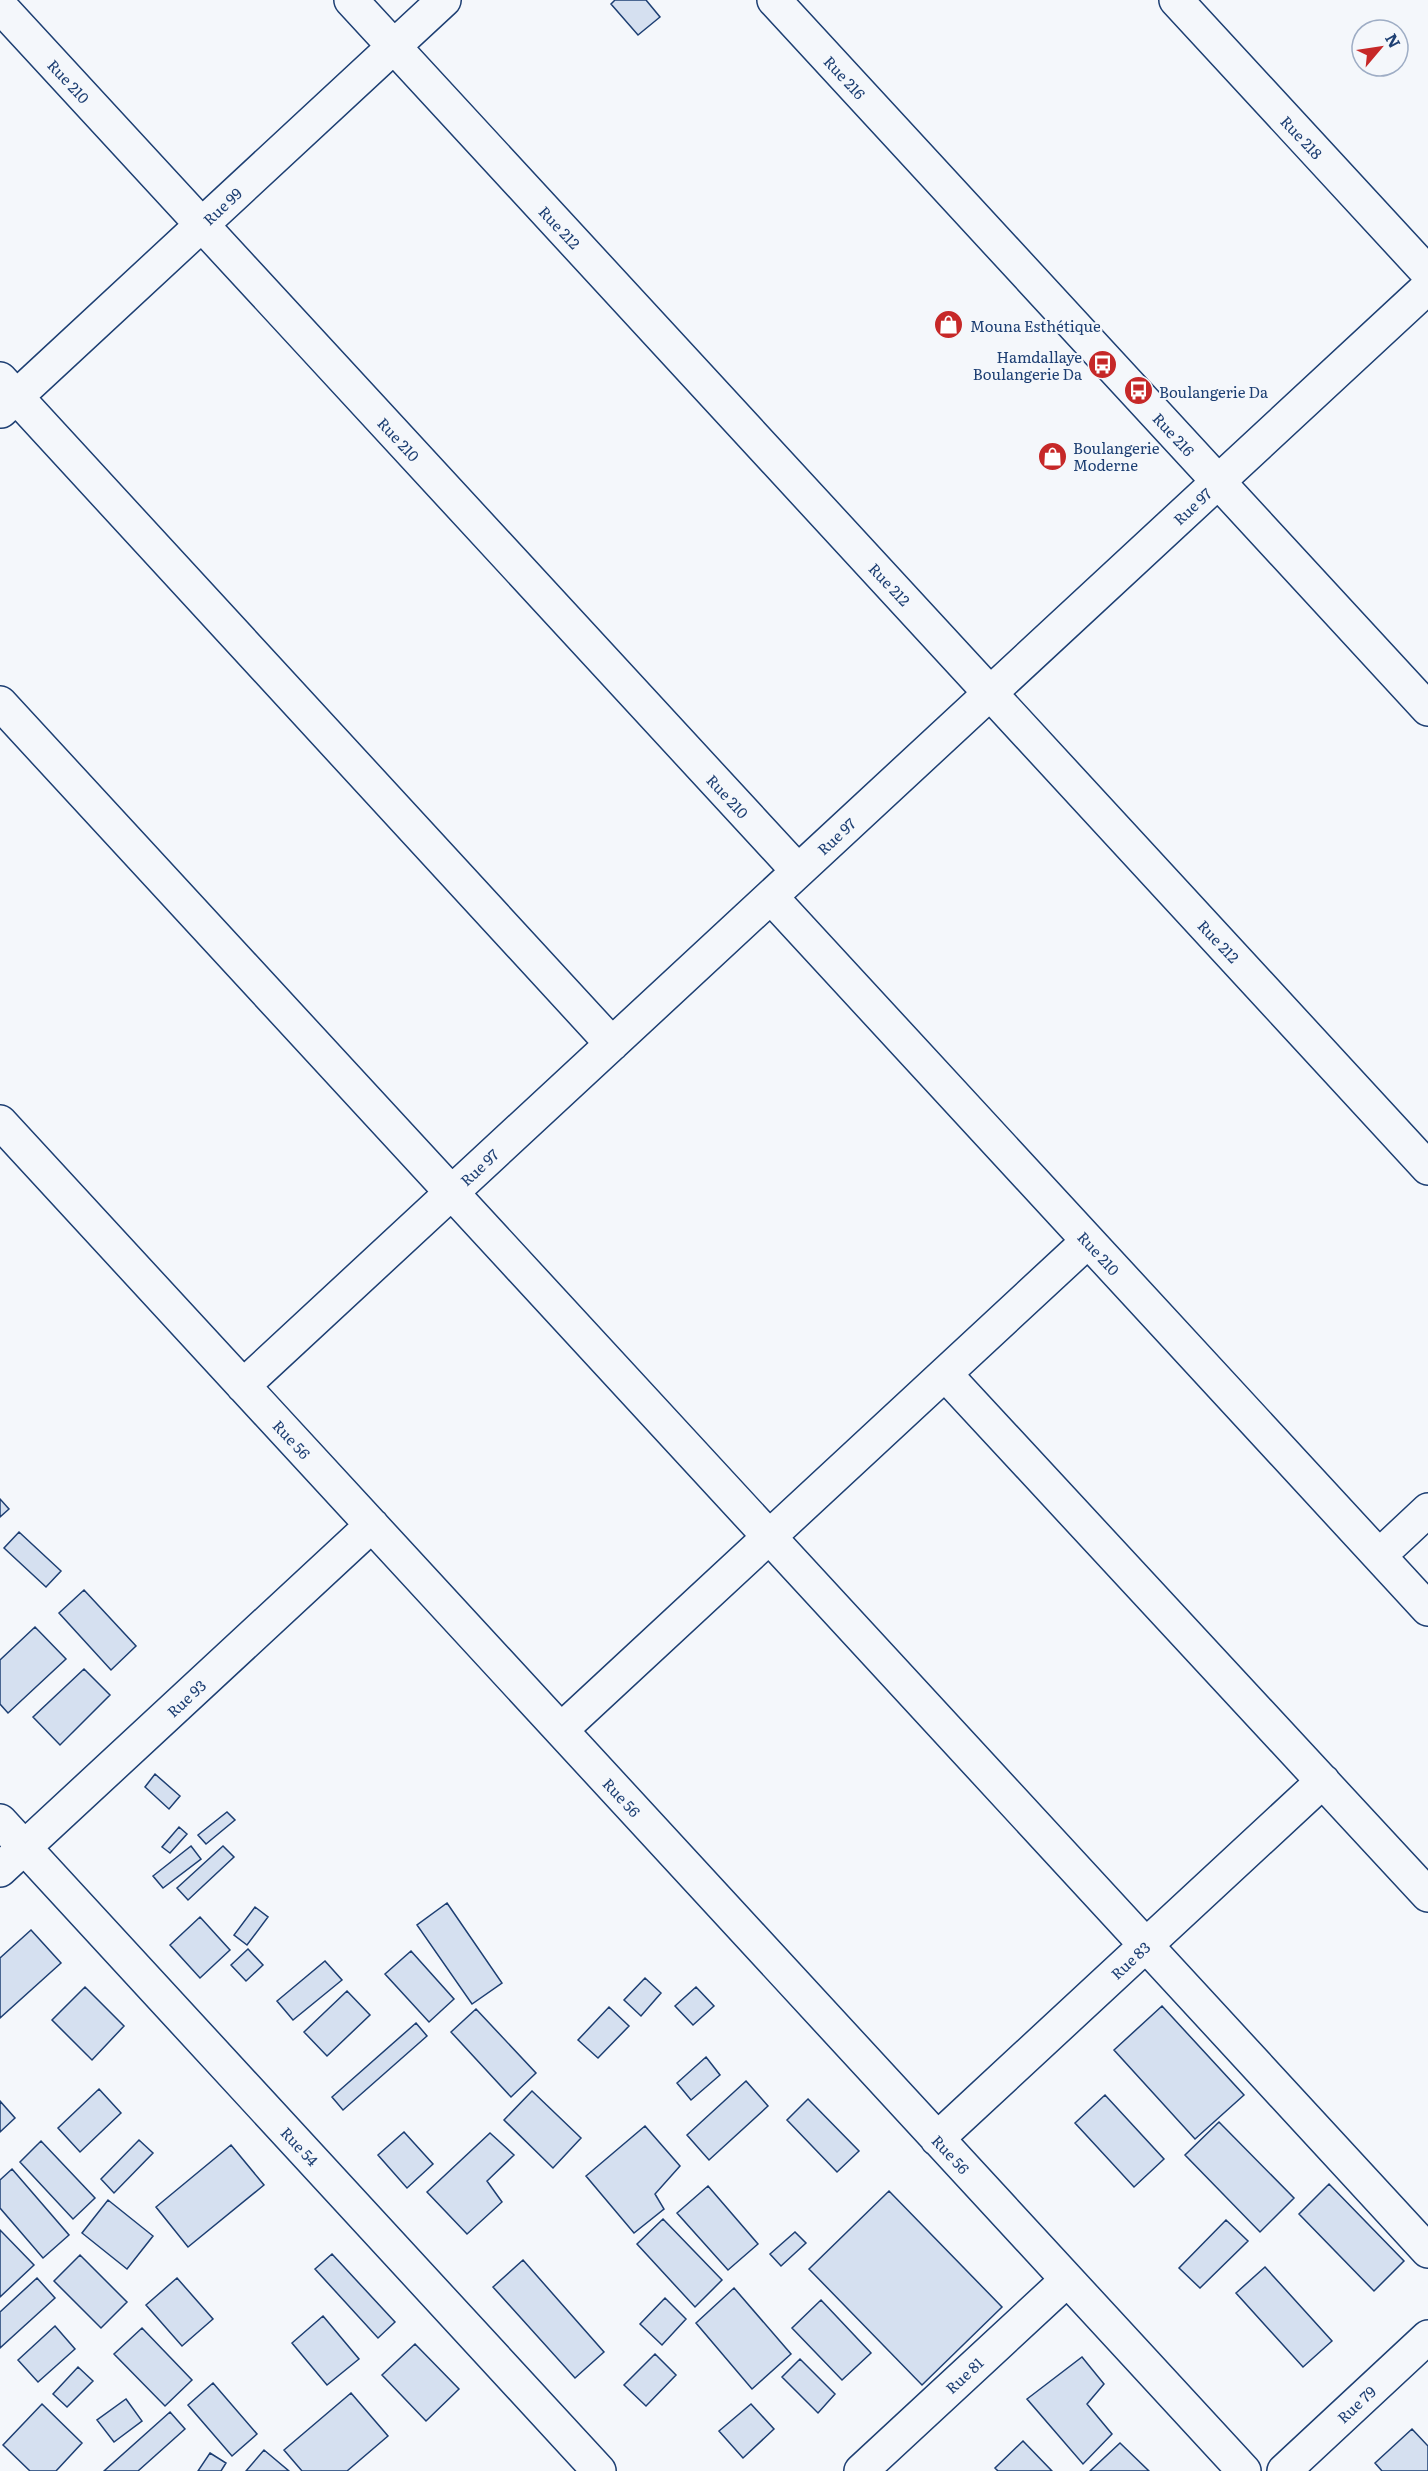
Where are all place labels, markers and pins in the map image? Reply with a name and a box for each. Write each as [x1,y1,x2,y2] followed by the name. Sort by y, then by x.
[933,309,965,341] shop icon: Mouna Esthétique
[970,314,1101,337] place label: Mouna Esthétique
[973,345,1083,385] place label: Hamdallaye Boulangerie Da
[1087,349,1119,381] bus stop icon: Hamdallaye Boulangerie Da
[1122,375,1154,407] bus stop icon: Boulangerie Da
[1159,380,1269,403] place label: Boulangerie Da
[1073,436,1160,476] place label: Boulangerie Moderne
[1036,440,1068,472] shop icon: Boulangerie Moderne

